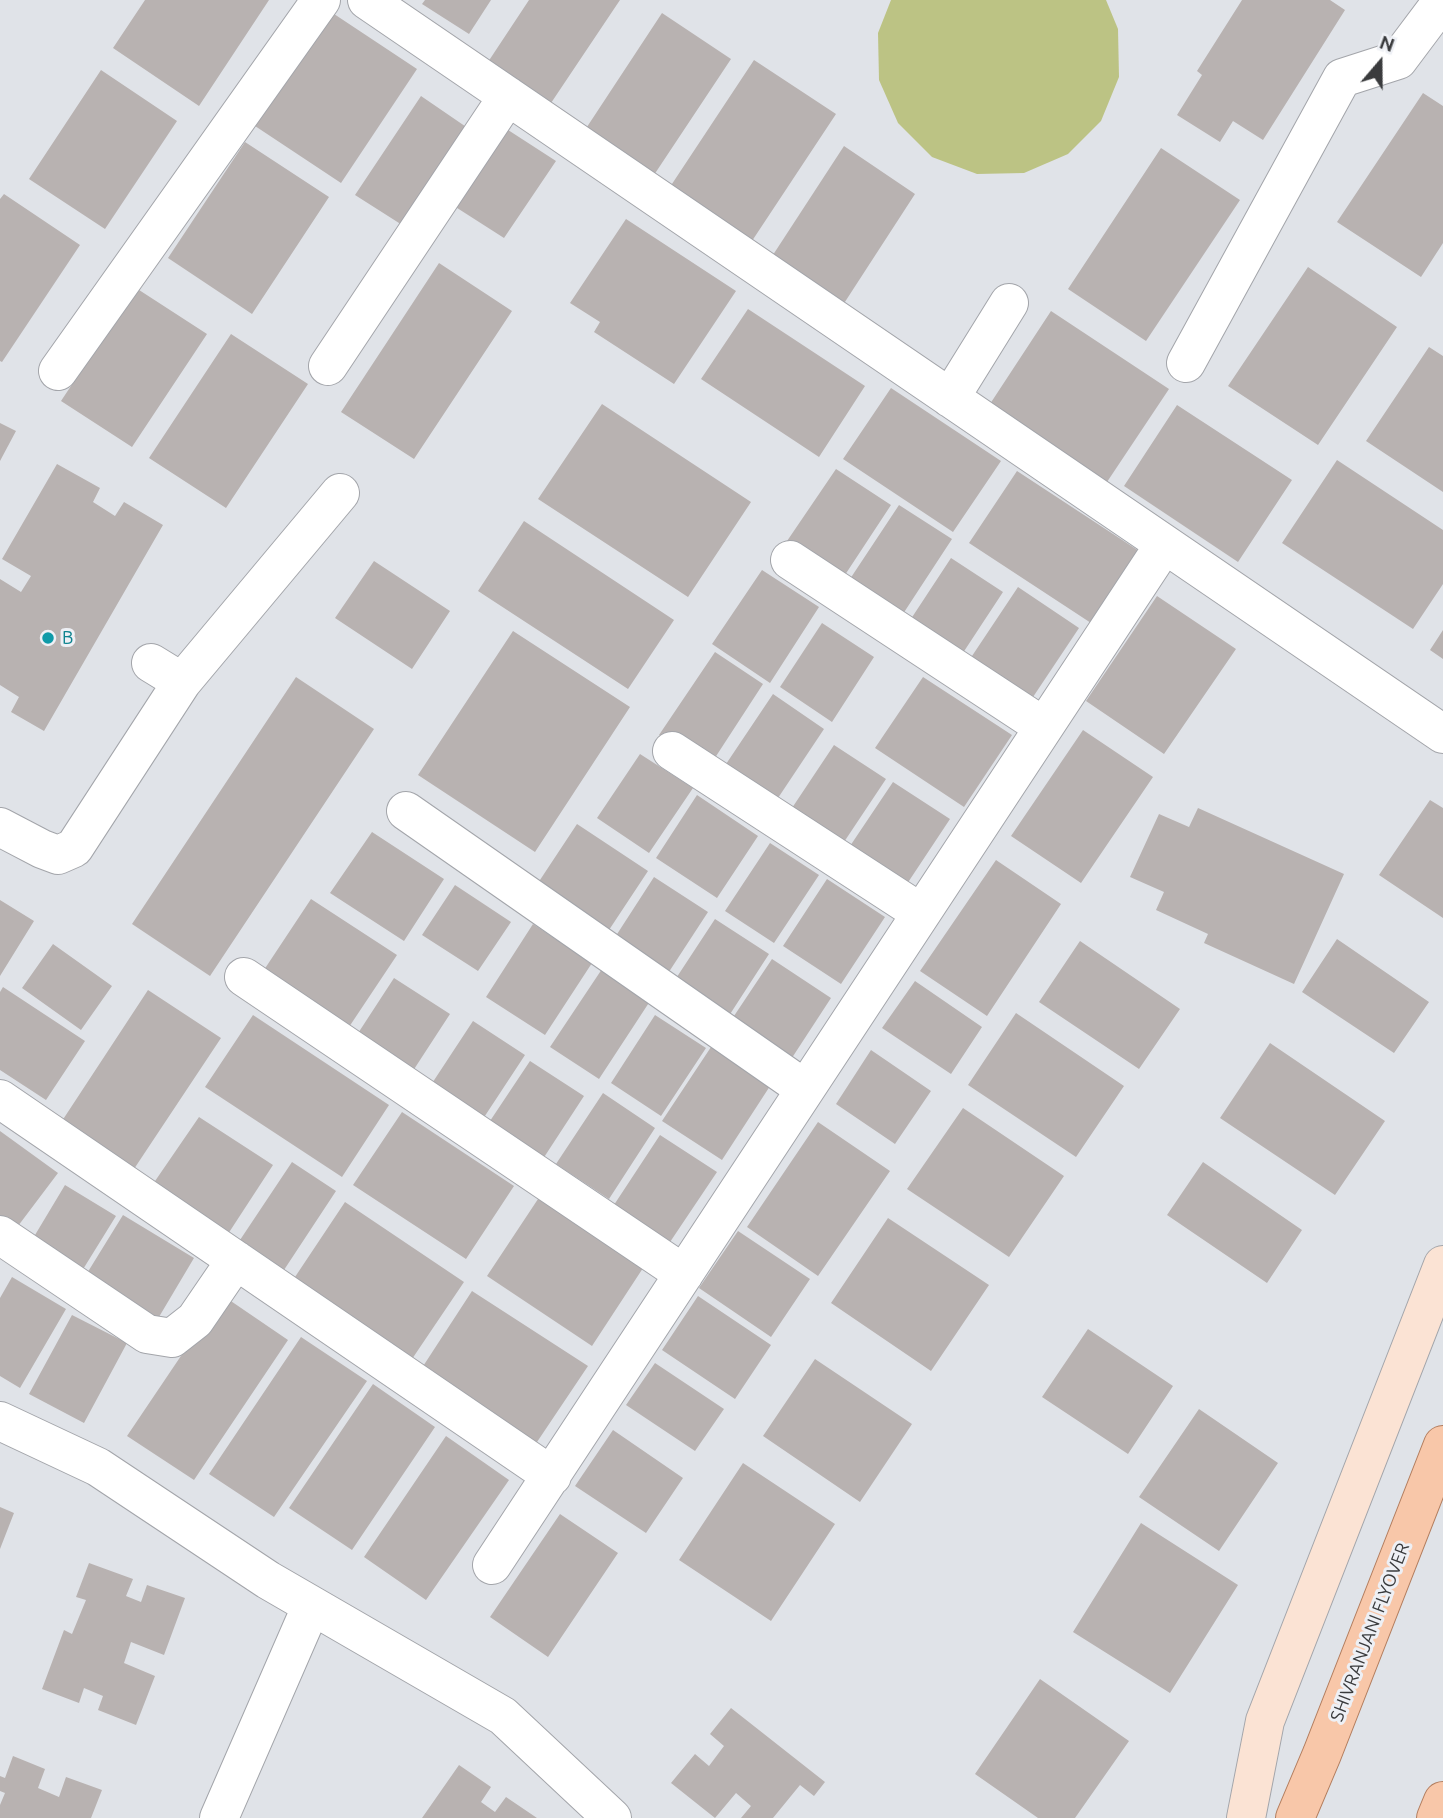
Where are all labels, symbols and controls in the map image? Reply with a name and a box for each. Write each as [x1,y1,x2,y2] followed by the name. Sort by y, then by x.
[1345,28,1415,98] north arrow
[1377,31,1398,56] text: N
[62,627,73,649] place label: B
[40,630,56,646] marker: B
[1326,1540,1414,1724] street label: SHIVRANJANI FLYOVER

